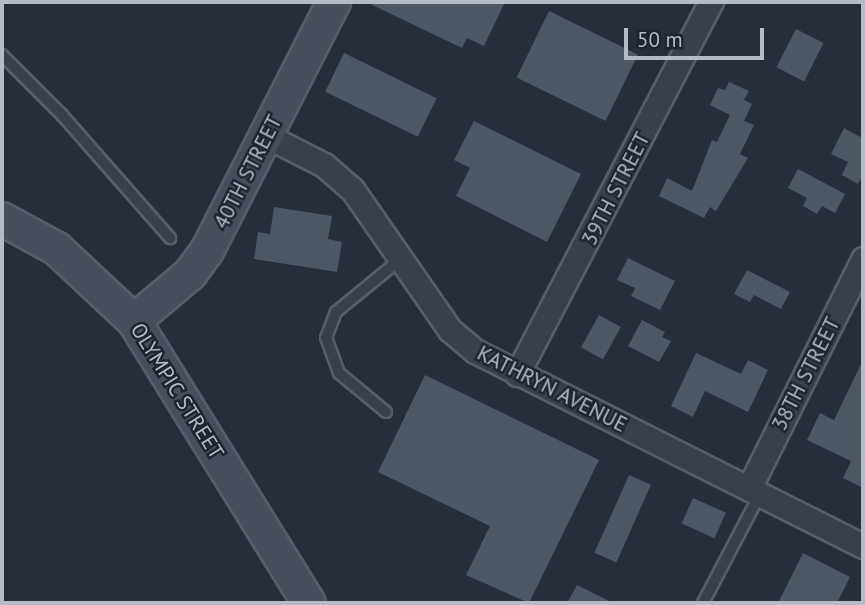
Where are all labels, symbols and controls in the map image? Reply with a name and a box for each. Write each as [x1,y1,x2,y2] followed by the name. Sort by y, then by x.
[627,14,767,58] scale bar
[637,26,683,53] text: 50 m
[209,111,287,233] street label: 40TH STREET
[577,128,655,250] street label: 39TH STREET
[767,313,845,435] street label: 38TH STREET
[125,318,229,464] street label: OLYMPIC STREET
[473,340,631,438] street label: KATHRYN AVENUE

